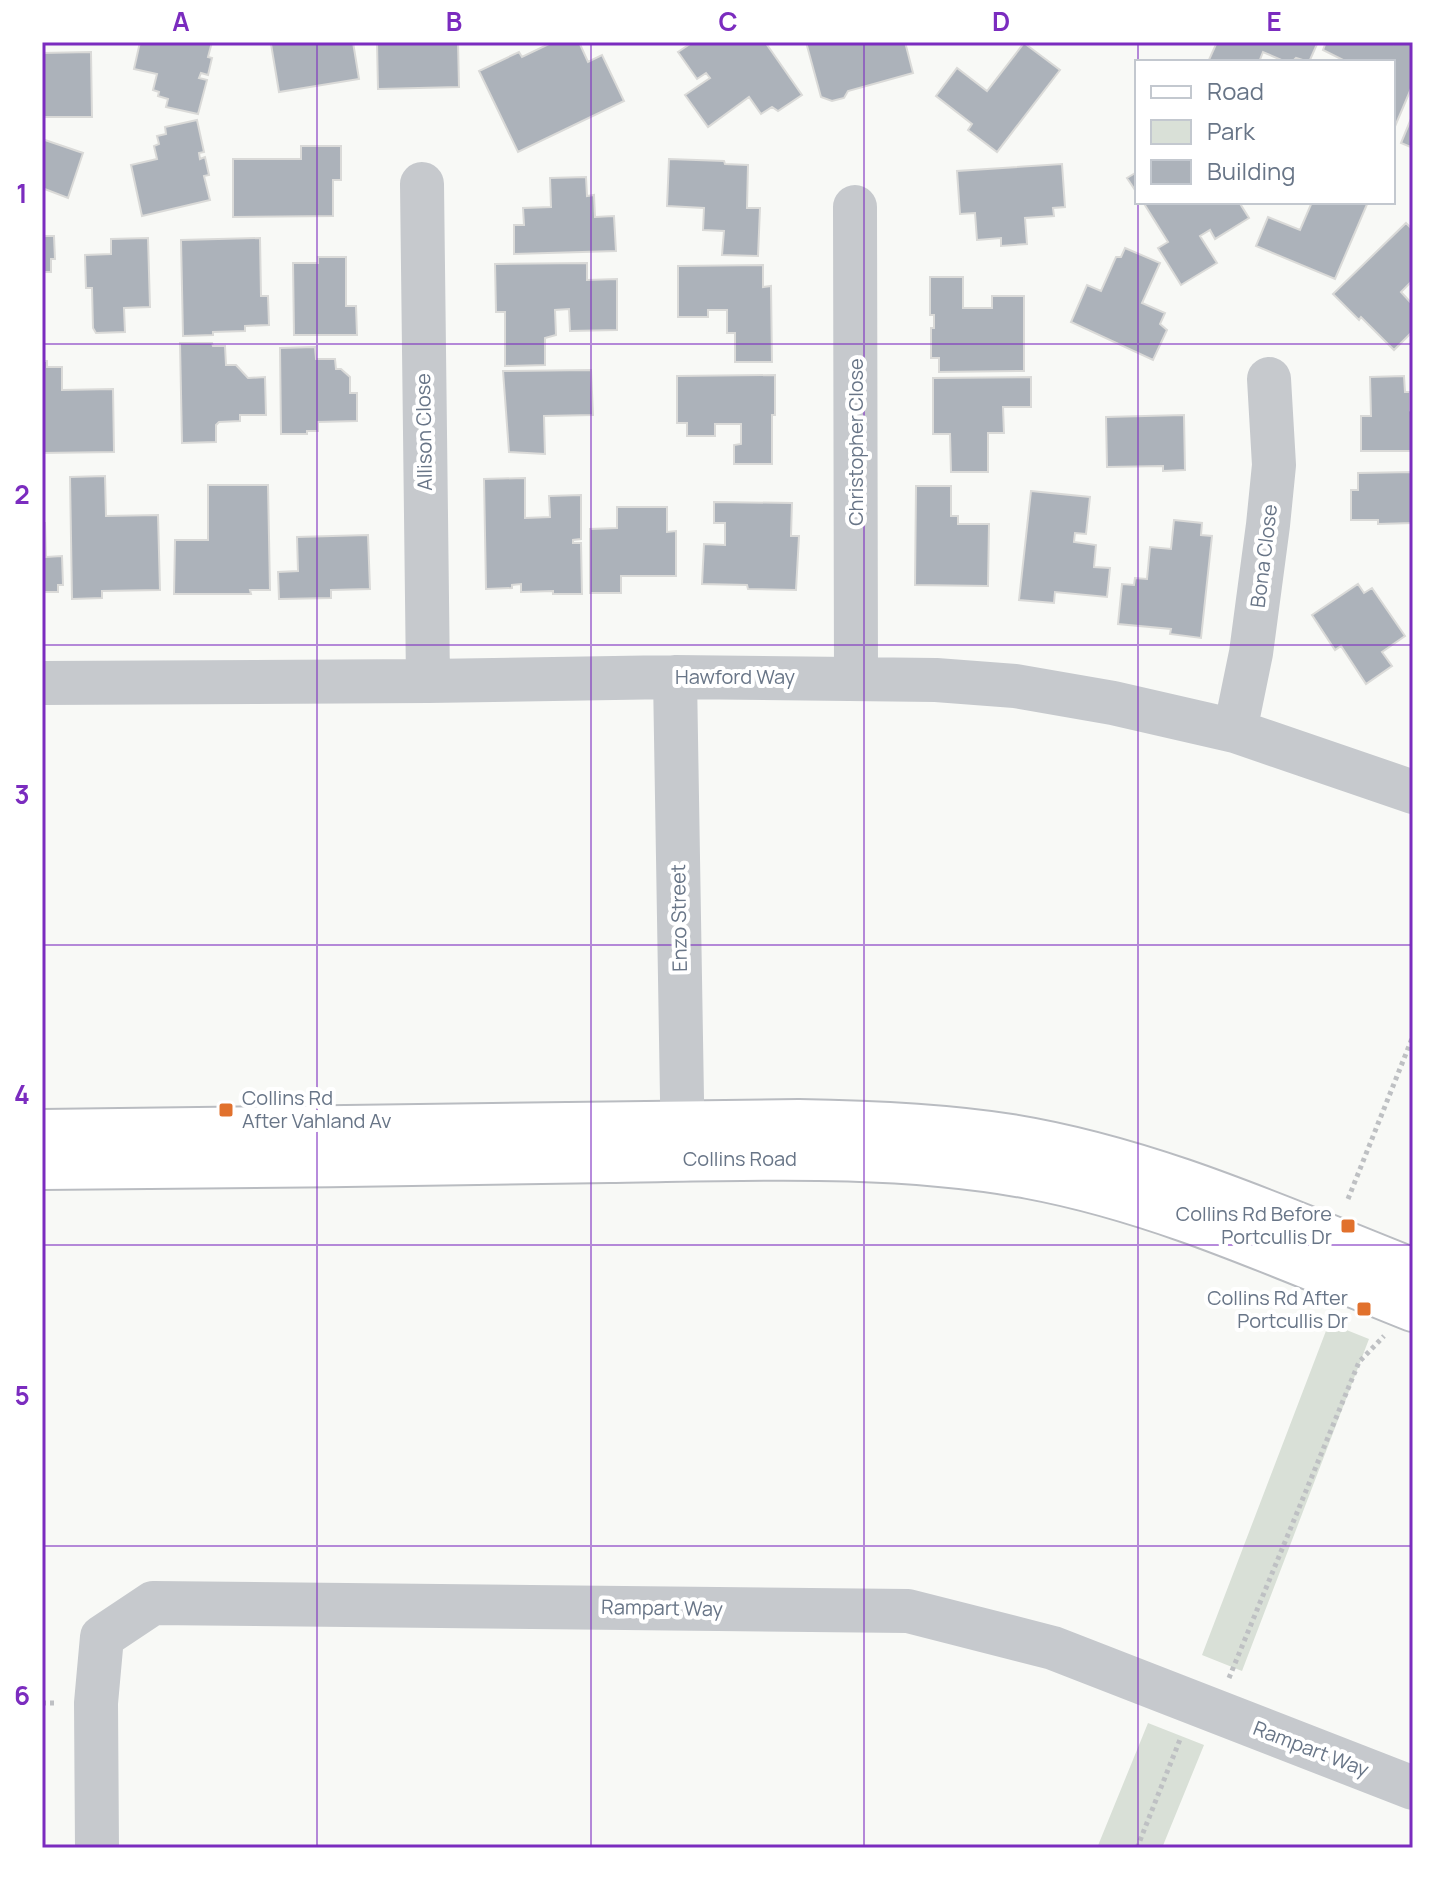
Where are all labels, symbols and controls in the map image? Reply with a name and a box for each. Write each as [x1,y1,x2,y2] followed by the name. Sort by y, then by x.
[172,3,190,39] text: A
[446,3,462,39] text: B
[718,3,738,39] text: C
[992,3,1010,39] text: D
[1266,3,1282,39] text: E
[1135,60,1395,204] legend
[1207,74,1264,107] text: Road
[1207,114,1256,147] text: Park
[1207,154,1295,187] text: Building
[16,175,28,211] text: 1
[842,358,869,526] street label: Christopher Close
[409,373,438,491] street label: Allison Close
[14,476,30,512] text: 2
[1244,503,1283,609] street label: Bona Close
[675,663,795,690] street label: Hawford Way
[14,776,30,812] text: 3
[664,864,693,972] street label: Enzo Street
[14,1076,30,1112] text: 4
[242,1084,391,1134] place label: Collins Rd After Vahland Av
[217,1101,235,1119] marker: Collins Rd After Vahland Av
[683,1145,797,1172] street label: Collins Road
[1176,1200,1332,1250] place label: Collins Rd Before Portcullis Dr
[1339,1217,1357,1235] marker: Collins Rd Before Portcullis Dr
[1207,1284,1348,1334] place label: Collins Rd After Portcullis Dr
[1355,1300,1373,1318] marker: Collins Rd After Portcullis Dr
[14,1377,30,1413] text: 5
[601,1593,724,1622] street label: Rampart Way
[14,1677,30,1713] text: 6
[1250,1714,1373,1783] street label: Rampart Way

